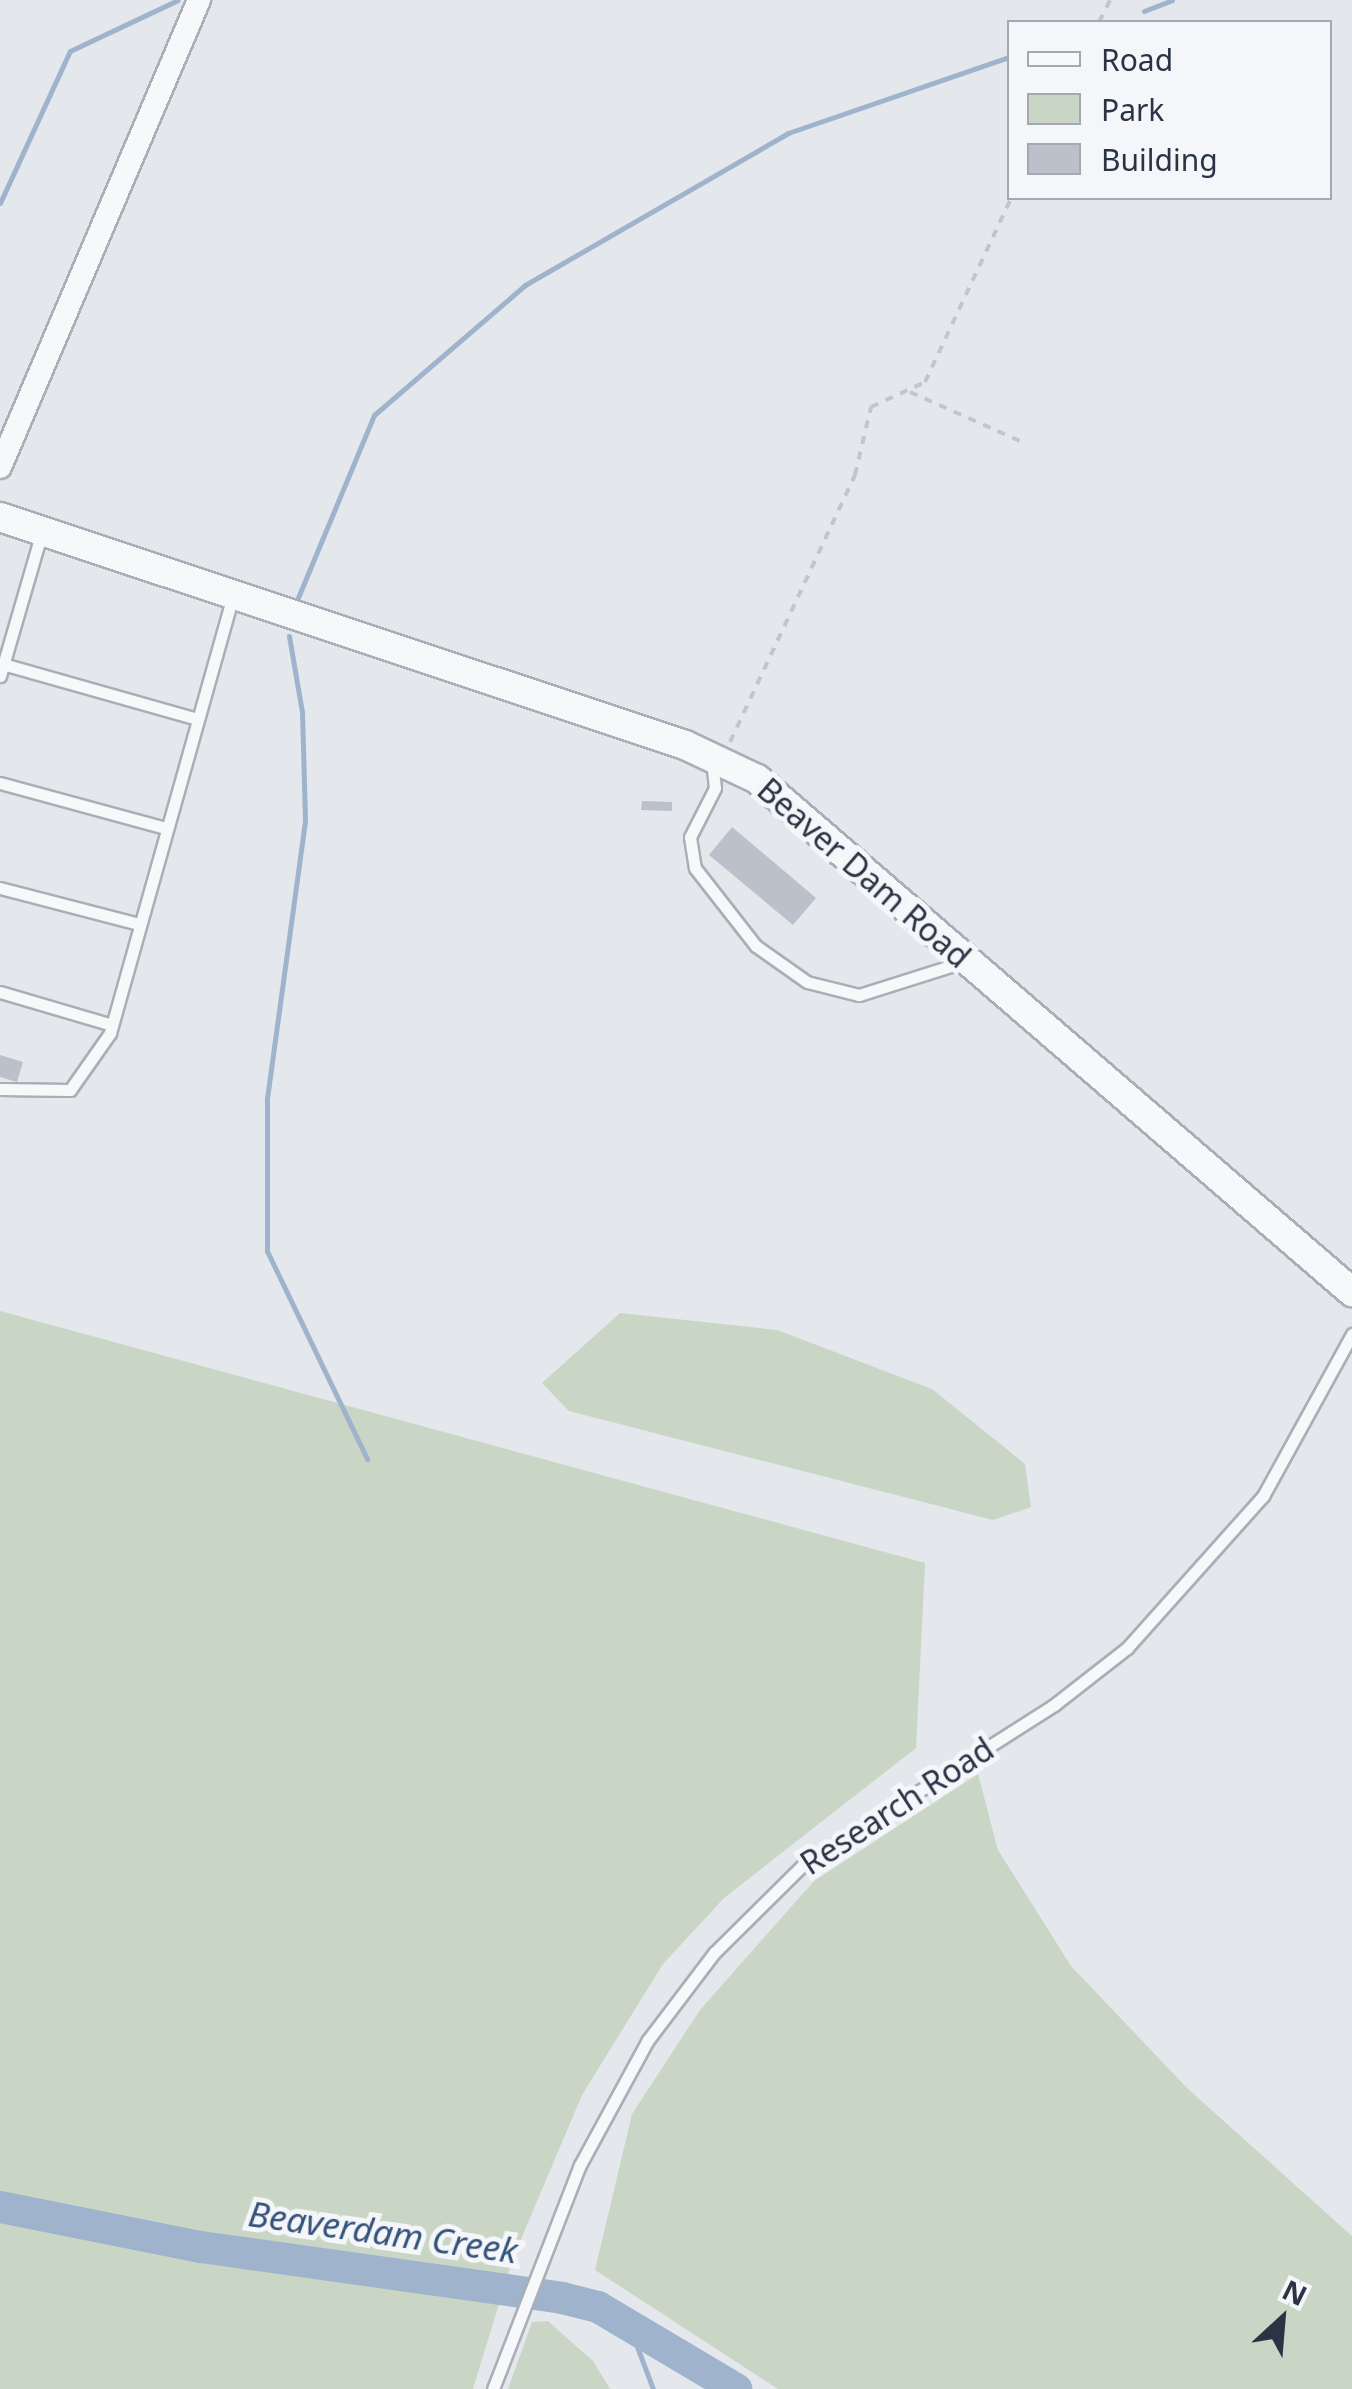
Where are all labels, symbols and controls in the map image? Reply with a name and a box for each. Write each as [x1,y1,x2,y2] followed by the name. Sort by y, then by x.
[1007,20,1332,200] legend
[1101,39,1173,80] text: Road
[1101,89,1164,130] text: Park
[1101,139,1218,180] text: Building
[750,770,978,976] street label: Beaver Dam Road
[793,1729,1001,1883] street label: Research Road
[246,2192,520,2272] water label: Beaverdam Creek
[1232,2269,1332,2369] north arrow
[1277,2270,1314,2314] text: N

